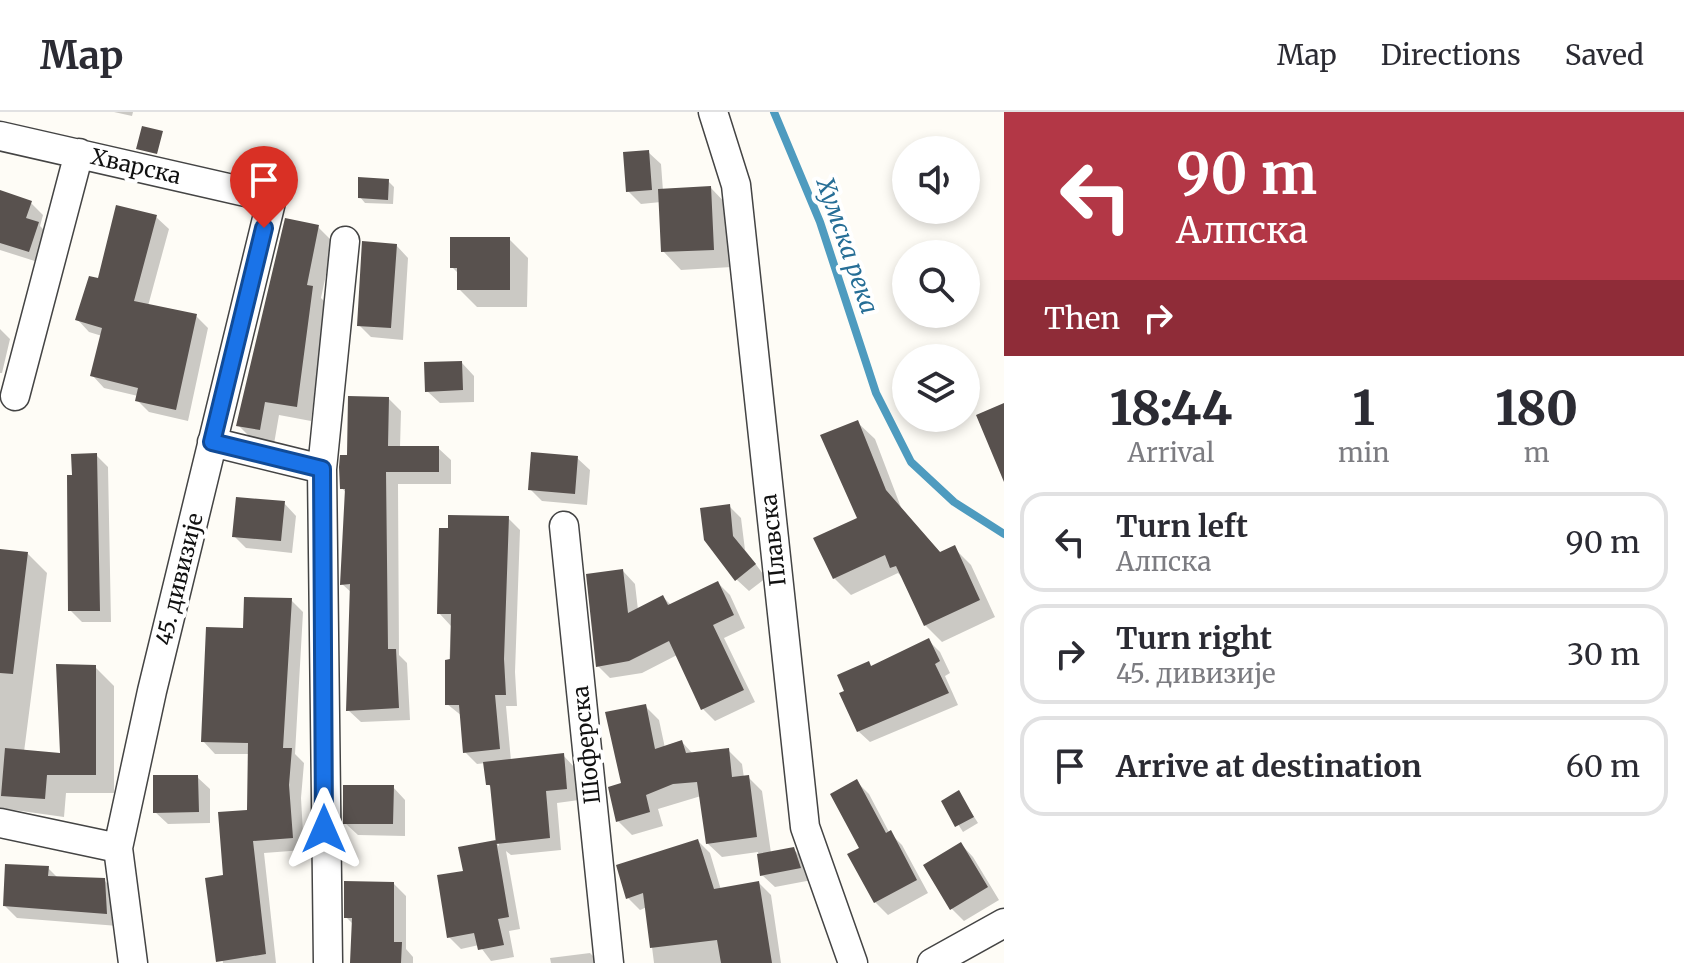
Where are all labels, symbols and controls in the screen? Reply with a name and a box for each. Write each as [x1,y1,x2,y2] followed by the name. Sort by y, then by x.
[40,32,124,79] text: Map
[1277,37,1337,73] text: Map
[1381,37,1521,73] text: Directions
[1565,37,1644,73] text: Saved
[892,136,980,432] map controls
[892,136,980,224] button: sound
[1176,139,1317,209] text: 90 m
[88,142,184,190] street label: Хварска
[1044,144,1148,248] icon: left
[230,146,298,228] pin
[242,158,286,202] icon: arrive
[809,173,885,318] water label: Хумска река
[1176,208,1308,253] text: Алпска
[892,240,980,328] button: search
[1136,296,1180,340] icon: right
[1044,299,1120,337] text: Then
[892,344,980,432] button: layers
[1110,378,1232,438] text: 18:44
[1353,378,1375,438] text: 1
[1495,378,1578,438] text: 180
[1128,436,1214,469] text: Arrival
[1338,436,1390,469] text: min
[1524,436,1550,469] text: m
[754,492,792,587] street label: Плавска
[1116,507,1248,545] text: Turn left
[149,510,209,648] street label: 45. дивизије
[1048,520,1092,564] icon: left
[1566,523,1640,561] text: 90 m
[1116,545,1211,578] text: Алпска
[1116,619,1272,657] text: Turn right
[1048,632,1092,676] icon: right
[1567,635,1640,673] text: 30 m
[1116,657,1276,690] text: 45. дивизије
[566,684,606,806] street label: Шоферска
[1048,744,1092,788] icon: arrive
[1116,747,1422,785] text: Arrive at destination
[1566,747,1640,785] text: 60 m
[282,787,366,871] position arrow

